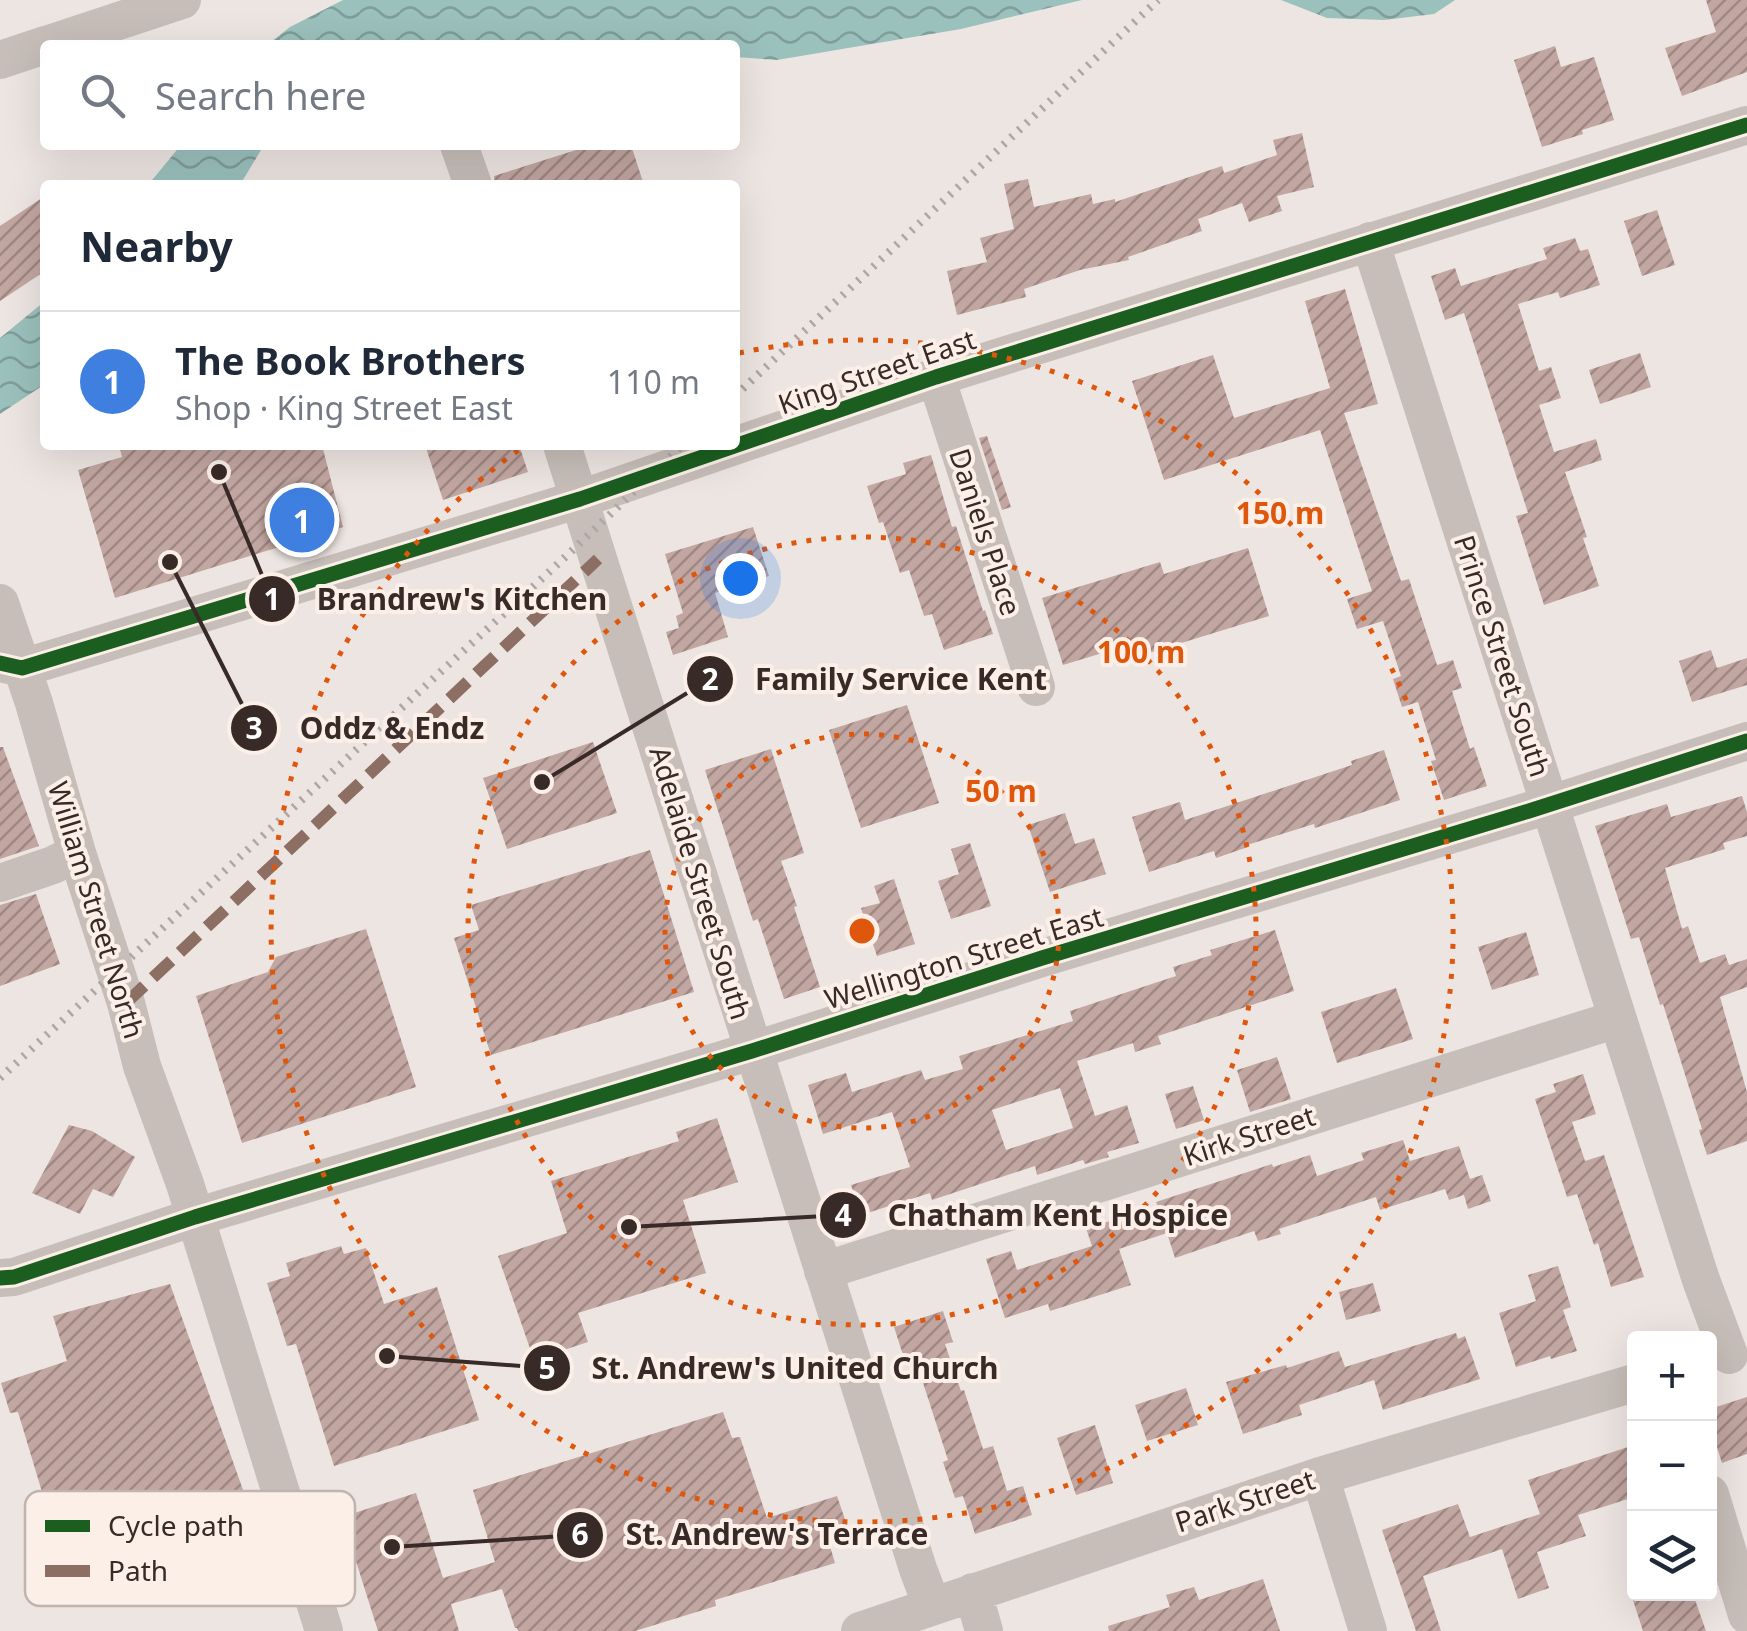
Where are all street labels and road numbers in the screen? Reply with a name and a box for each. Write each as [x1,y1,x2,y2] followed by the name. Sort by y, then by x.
[773,319,981,423] street label: King Street East
[941,443,1031,620] street label: Daniels Place
[1446,530,1560,781] street label: Prince Street South
[641,741,761,1024] street label: Adelaide Street South
[40,777,154,1043] street label: William Street North
[820,897,1108,1018] street label: Wellington Street East
[1178,1096,1319,1174] street label: Kirk Street
[1170,1460,1319,1540] street label: Park Street

